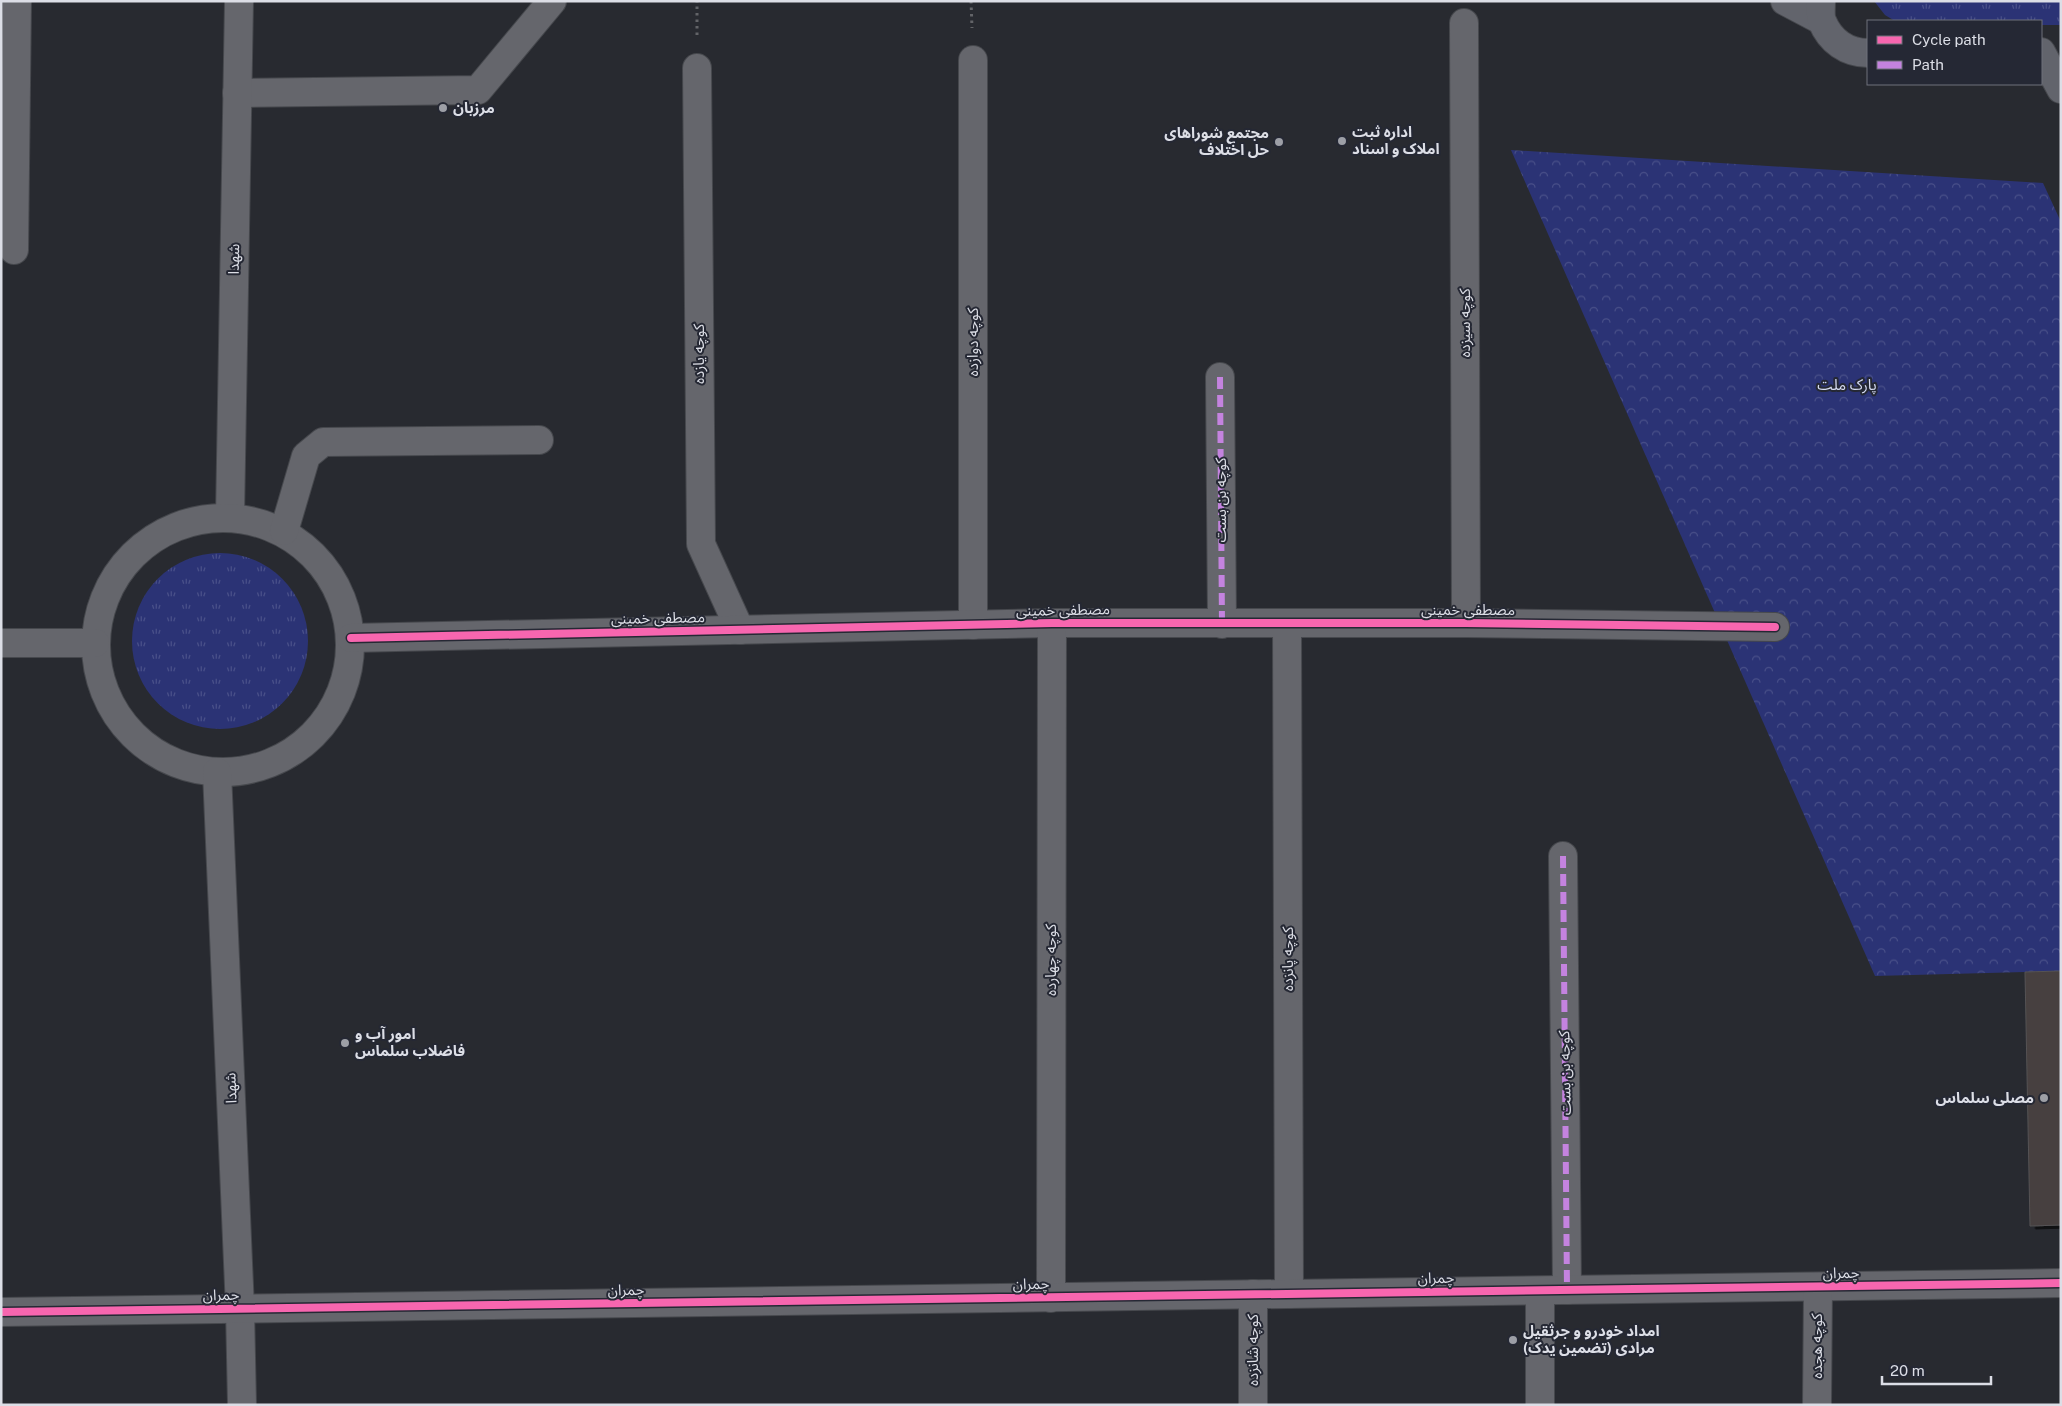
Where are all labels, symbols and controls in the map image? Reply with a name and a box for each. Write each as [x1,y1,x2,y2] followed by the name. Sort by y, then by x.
[1867,20,2042,85] legend
[1912,31,1986,48] text: Cycle path
[1912,56,1944,73] text: Path
[453,99,495,117] place label: مرزبان
[437,102,449,114] marker: مرزبان
[1352,123,1440,158] place label: اداره ثبت املاک و اسناد
[1164,124,1270,159] place label: مجتمع شوراهای حل اختلاف
[1336,135,1348,147] marker: اداره ثبت املاک و اسناد
[1273,136,1285,148] marker: مجتمع شوراهای حل اختلاف
[225,243,243,275] street label: شهدا
[1456,288,1475,358] street label: کوچه سیزده
[964,307,983,376] street label: کوچه دوازده
[690,323,709,384] street label: کوچه یازده
[1817,376,1877,395] park label: پارک ملت
[1212,457,1231,542] street label: کوچه بن بست
[1016,600,1110,620] street label: مصطفی خمینی
[1421,601,1515,619] street label: مصطفی خمینی
[611,608,705,628] street label: مصطفی خمینی
[1042,923,1061,996] street label: کوچه چهارده
[1279,926,1298,991] street label: کوچه پانزده
[355,1025,465,1060] place label: امور آب و فاضلاب سلماس
[1555,1030,1576,1116] street label: کوچه بن بست
[339,1037,351,1049] marker: امور آب و فاضلاب سلماس
[221,1072,241,1104] street label: شهدا
[1936,1089,2034,1107] place label: مصلی سلماس
[2038,1092,2050,1104] marker: مصلی سلماس
[1822,1264,1860,1283] street label: چمران
[1417,1269,1455,1288] street label: چمران
[1012,1275,1050,1294] street label: چمران
[607,1281,645,1300] street label: چمران
[202,1286,240,1305] street label: چمران
[1244,1313,1263,1386] street label: کوچه شانزده
[1808,1313,1827,1379] street label: کوچه هجده
[1523,1322,1660,1357] place label: امداد خودرو و جرثقیل مرادی (تضمین یدک)
[1507,1334,1519,1346] marker: امداد خودرو و جرثقیل مرادی (تضمین یدک)
[1882,1354,1991,1386] scale bar
[1890,1362,1925,1379] text: 20 m

